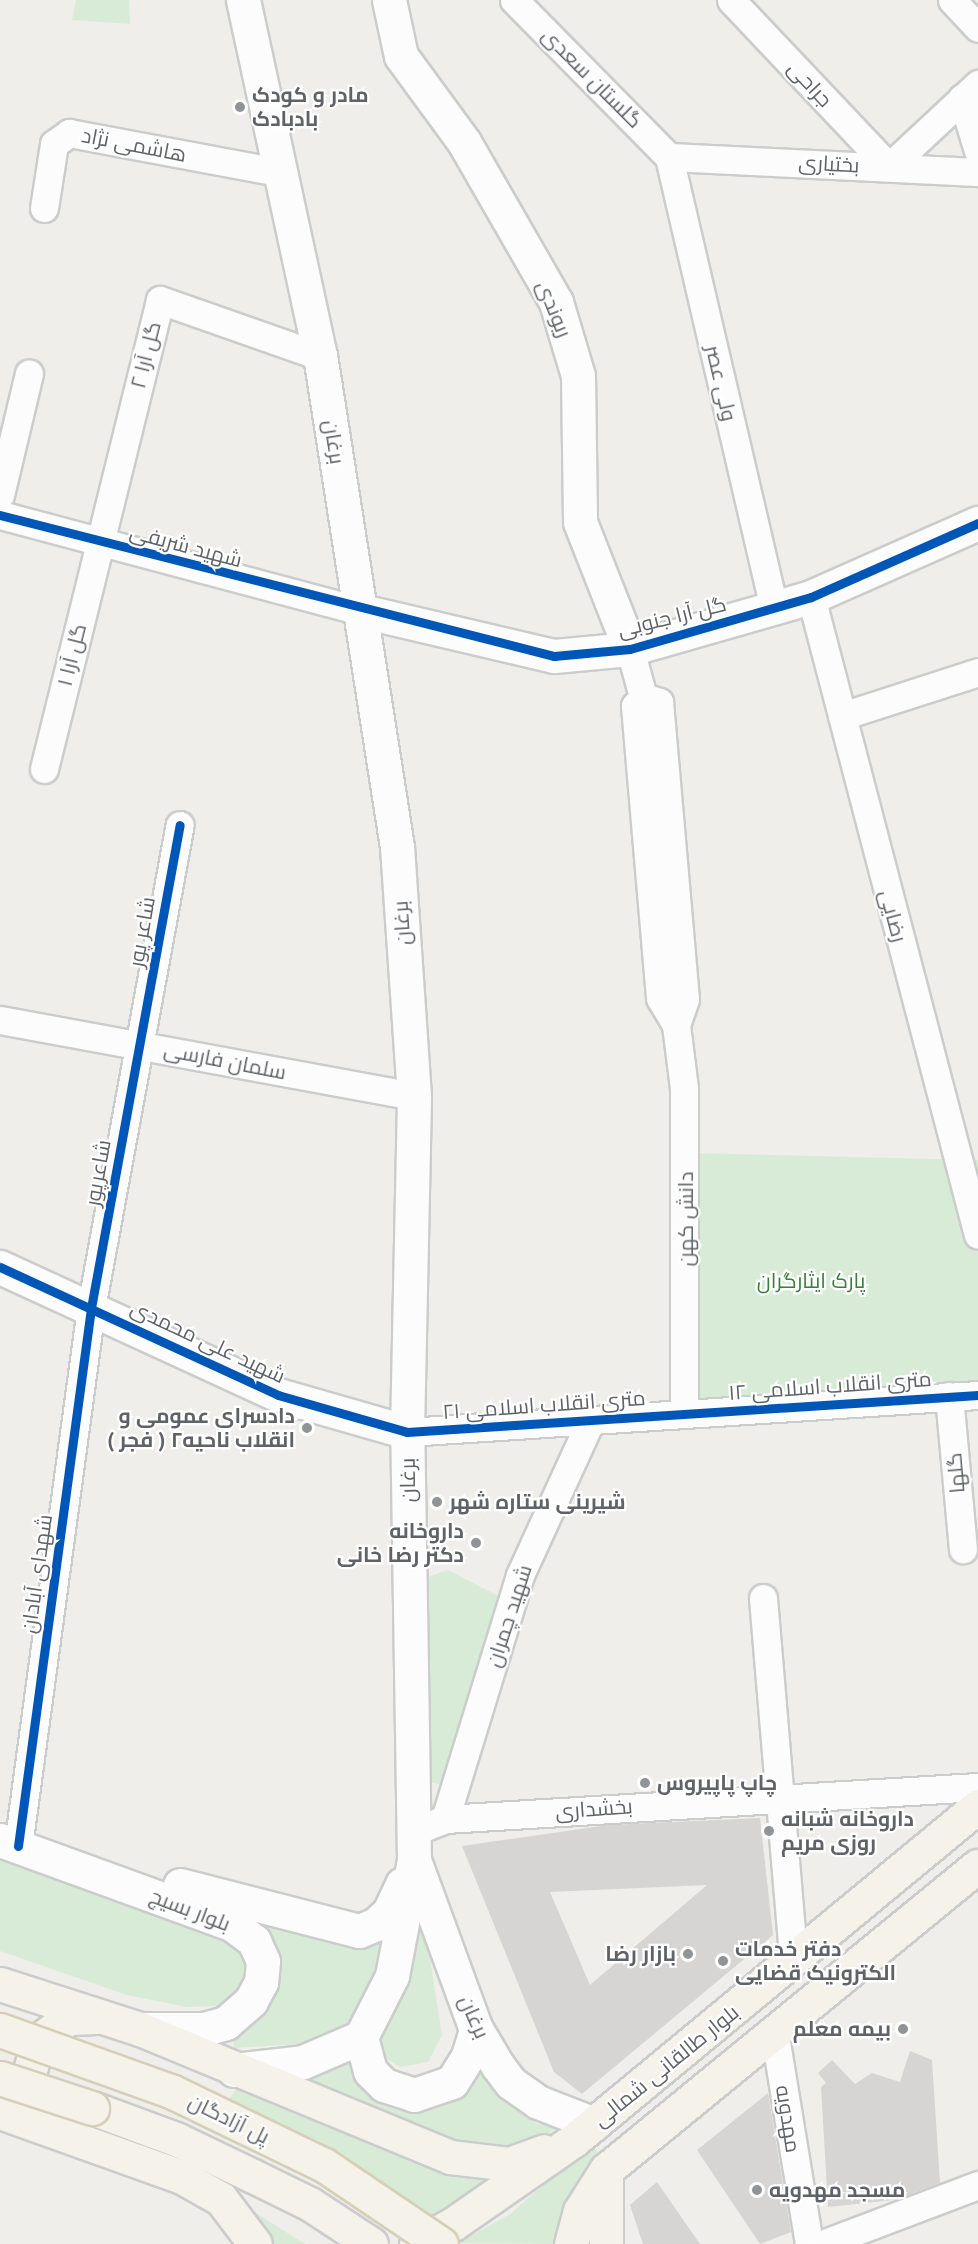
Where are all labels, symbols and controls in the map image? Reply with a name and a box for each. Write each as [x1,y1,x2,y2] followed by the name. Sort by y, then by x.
[537,23,647,133] street label: گلستان سعدی
[782,56,838,112] street label: جراحی
[252,82,369,132] place label: مادر و کودک بادبادک
[233,100,247,114] marker: مادر و کودک بادبادک
[79,122,189,168] street label: هاشمی نژاد
[798,150,860,178] street label: بختیاری
[531,277,577,341] street label: ریوندی
[126,319,166,391] street label: گل آرا ۲
[700,342,742,424] street label: ولی عصر
[318,418,350,466] street label: برغان
[127,519,245,573] street label: شهید شریفی
[615,591,729,643] street label: گل آرا جنوبی
[52,621,92,689] street label: گل آرا ۱
[874,887,912,945] street label: رضایی
[123,895,161,969] street label: شاعر پور
[388,900,416,946] street label: برغان
[162,1037,288,1085] street label: سلمان فارسی
[80,1138,116,1208] street label: شاعرپور
[673,1172,699,1266] street label: دانش کهن
[757,1268,865,1294] park label: پارک ایثارگران
[127,1295,289,1389] street label: شهید علی محمدی
[728,1366,932,1406] street label: ۱۲ متری انقلاب اسلامی
[442,1385,646,1425] street label: ۲۱ متری انقلاب اسلامی
[107,1403,295,1453] place label: دادسرای عمومی و انقلاب ناحیه۲ ( فجر )
[300,1421,314,1435] marker: دادسرای عمومی و انقلاب ناحیه۲ ( فجر )
[942,1452,970,1494] street label: گلها
[395,1458,421,1502] street label: برغان
[449,1489,626,1515] place label: شیرینی ستاره شهر
[430,1495,444,1509] marker: شیرینی ستاره شهر
[16,1513,58,1635] street label: شهدای آبادان
[337,1518,464,1568] place label: داروخانه دکتر رضا خانی
[469,1536,483,1550] marker: داروخانه دکتر رضا خانی
[481,1562,537,1670] street label: شهید چمران
[657,1770,777,1796] place label: چاپ پاپیروس
[638,1776,652,1790] marker: چاپ پاپیروس
[554,1794,634,1824] street label: بخشداری
[781,1806,914,1856] place label: داروخانه شبانه روزی مریم
[762,1824,776,1838] marker: داروخانه شبانه روزی مریم
[146,1883,234,1937] street label: بلوار بسیج
[735,1936,896,1986] place label: دفتر خدمات الکترونیک قضایی
[605,1941,676,1967] place label: بازار رضا
[681,1947,695,1961] marker: بازار رضا
[716,1954,730,1968] marker: دفتر خدمات الکترونیک قضایی
[453,1992,495,2042] street label: برغان
[588,2000,744,2132] street label: بلوار طالقانی شمالی
[793,2016,891,2042] place label: بیمه معلم
[896,2022,910,2036] marker: بیمه معلم
[770,2084,806,2154] street label: مهدویه
[184,2089,274,2149] street label: پل آزادگان
[769,2177,905,2203] place label: مسجد مهدویه
[750,2183,764,2197] marker: مسجد مهدویه

